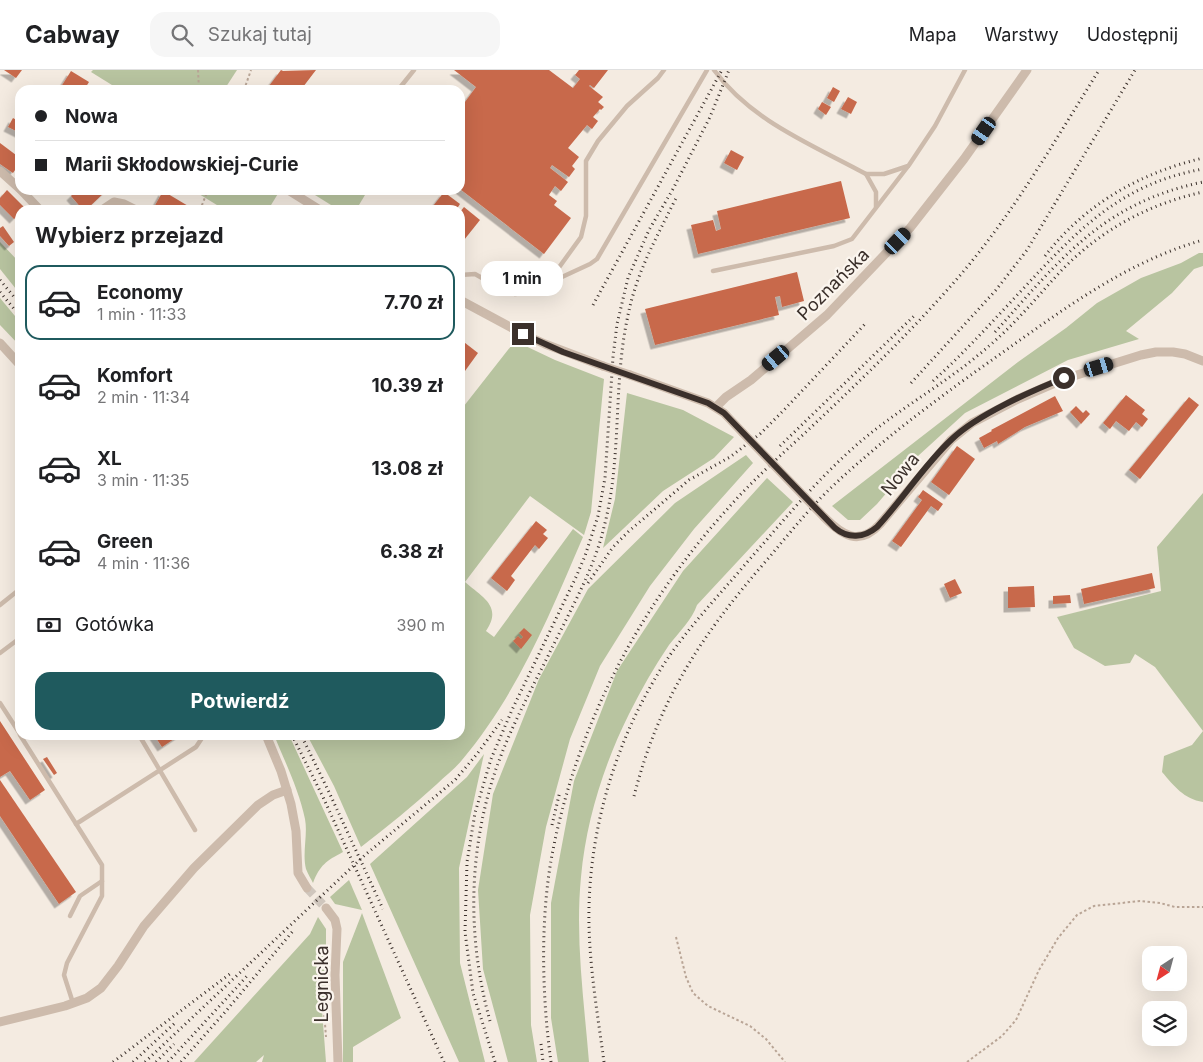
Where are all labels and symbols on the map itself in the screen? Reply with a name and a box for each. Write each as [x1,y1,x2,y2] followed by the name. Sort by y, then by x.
[969,114,998,148] car
[882,225,913,257] car
[793,244,873,324] street label: Poznańska
[482,262,564,296] callout: 1 min
[512,323,534,345] route end
[759,343,792,373] car
[1082,355,1115,379] car
[1053,367,1075,389] route start
[876,448,924,500] street label: Nowa
[311,946,332,1022] street label: Legnicka
[1142,946,1188,991] north arrow

